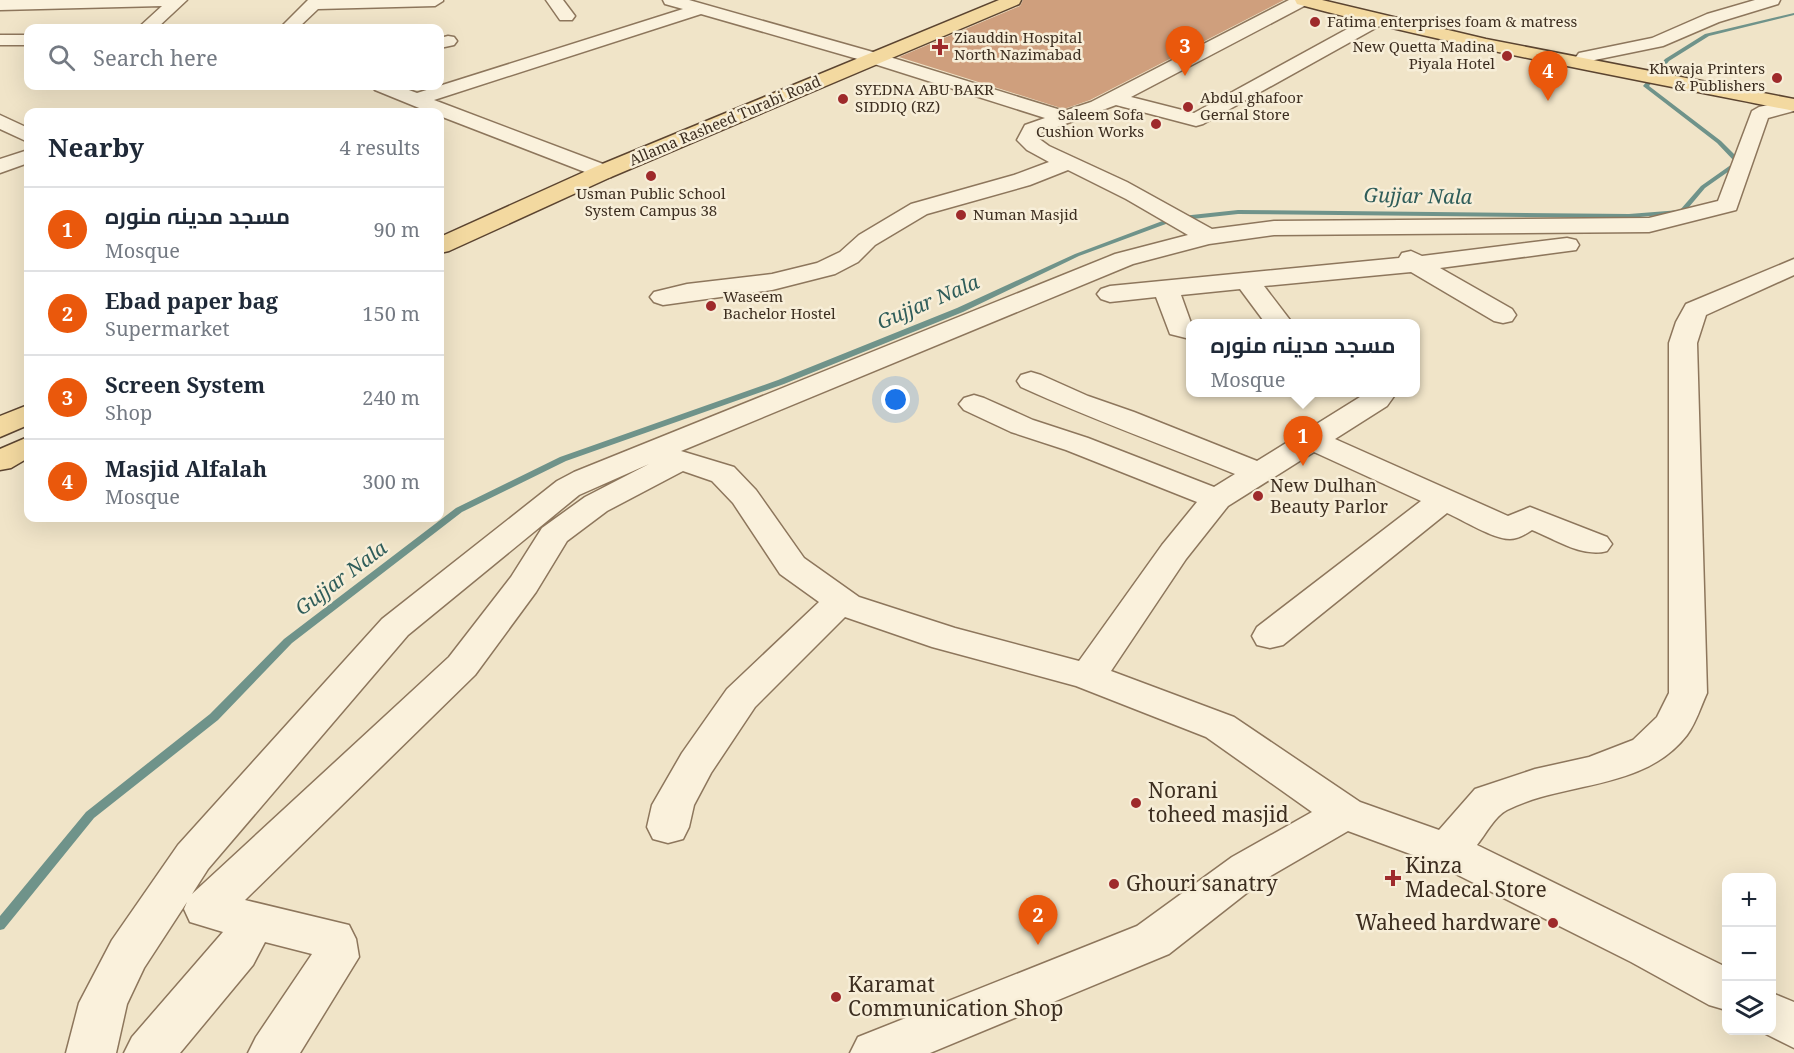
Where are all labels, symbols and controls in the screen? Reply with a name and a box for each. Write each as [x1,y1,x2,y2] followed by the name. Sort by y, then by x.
[1327,11,1577,31] place label: Fatima enterprises foam & matress
[1308,15,1322,29] marker: Fatima enterprises foam & matress
[24,24,444,90] search box
[1166,26,1204,76] pin: 3
[954,27,1082,64] place label: Ziauddin Hospital North Nazimabad
[1352,36,1495,73] place label: New Quetta Madina Piyala Hotel
[931,38,949,56] marker: Ziauddin Hospital North Nazimabad
[45,41,78,74] icon: search
[93,42,218,72] text: Search here
[1500,49,1514,63] marker: New Quetta Madina Piyala Hotel
[1528,51,1568,101] pin: 4
[1649,58,1765,95] place label: Khwaja Printers & Publishers
[626,71,824,170] street label: Allama Rasheed Turabi Road
[1770,71,1784,85] marker: Khwaja Printers & Publishers
[855,79,994,116] place label: SYEDNA ABU BAKR SIDDIQ (RZ)
[1200,87,1303,124] place label: Abdul ghafoor Gernal Store
[836,92,850,106] marker: SYEDNA ABU BAKR SIDDIQ (RZ)
[1181,100,1195,114] marker: Abdul ghafoor Gernal Store
[1036,104,1144,141] place label: Saleem Sofa Cushion Works
[1149,117,1163,131] marker: Saleem Sofa Cushion Works
[48,129,144,165] text: Nearby
[340,134,420,161] text: 4 results
[644,169,658,183] marker: Usman Public School System Campus 38
[1364,181,1473,210] water label: Gujjar Nala
[576,183,726,220] place label: Usman Public School System Campus 38
[105,200,290,230] text: مسجد مدینہ منورہ
[973,204,1078,224] place label: Numan Masjid
[954,208,968,222] marker: Numan Masjid
[62,216,73,243] text: 1
[374,216,420,243] text: 90 m
[105,237,180,264] text: Mosque
[873,268,983,335] water label: Gujjar Nala
[105,285,278,315] text: Ebad paper bag
[723,286,836,323] place label: Waseem Bachelor Hostel
[704,299,718,313] marker: Waseem Bachelor Hostel
[62,300,73,327] text: 2
[362,300,420,327] text: 150 m
[105,315,230,342] text: Supermarket
[1186,319,1420,397] popup
[1211,329,1395,359] text: مسجد مدینہ منورہ
[1211,366,1286,393] text: Mosque
[105,369,265,399] text: Screen System
[62,384,73,411] text: 3
[362,384,420,411] text: 240 m
[881,385,910,414] your location
[105,399,152,426] text: Shop
[1284,416,1322,466] pin: 1
[105,453,267,483] text: Masjid Alfalah
[62,468,73,495] text: 4
[362,468,420,495] text: 300 m
[1270,473,1389,518] place label: New Dulhan Beauty Parlor
[105,483,180,510] text: Mosque
[1251,489,1265,503] marker: New Dulhan Beauty Parlor
[289,534,392,621] water label: Gujjar Nala
[1148,776,1289,828] place label: Norani toheed masjid
[1129,796,1143,810] marker: Norani toheed masjid
[1405,851,1547,903] place label: Kinza Madecal Store
[1126,869,1278,897] place label: Ghouri sanatry
[1386,871,1400,885] marker: Kinza Madecal Store
[1722,873,1776,1035] map controls
[1722,873,1776,927] button: +
[1107,877,1121,891] marker: Ghouri sanatry
[1018,896,1058,945] pin: 2
[1356,908,1541,936] place label: Waheed hardware
[1546,916,1560,930] marker: Waheed hardware
[1722,927,1776,981] button: −
[848,970,1063,1022] place label: Karamat Communication Shop
[1722,981,1776,1035] button: layers
[829,990,843,1004] marker: Karamat Communication Shop

